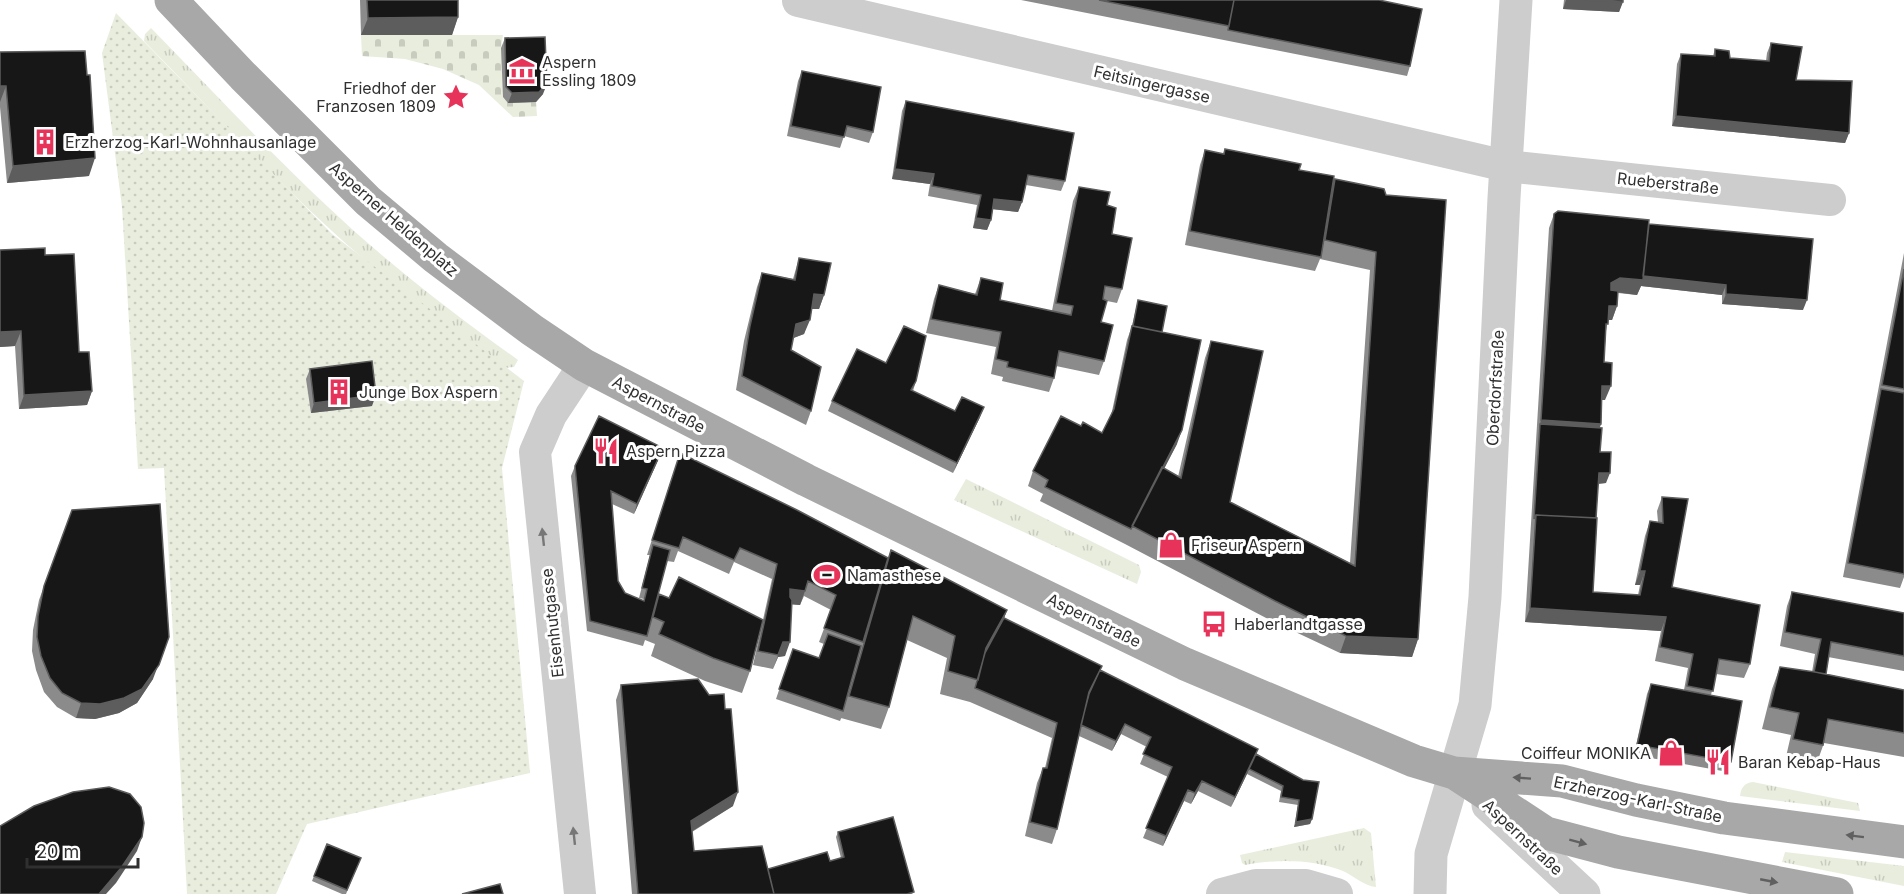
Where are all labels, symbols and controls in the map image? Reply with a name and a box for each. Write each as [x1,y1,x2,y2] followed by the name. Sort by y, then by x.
[542,52,636,90] place label: Aspern Essling 1809
[507,56,537,86] museum icon: Aspern Essling 1809
[1092,61,1212,107] street label: Feitsingergasse
[316,78,436,116] place label: Friedhof der Franzosen 1809
[441,82,471,112] place icon: Friedhof der Franzosen 1809
[30,127,60,157] building icon: Erzherzog-Karl-Wohnhausanlage
[65,132,316,152] place label: Erzherzog-Karl-Wohnhausanlage
[325,157,463,281] street label: Asperner Heldenplatz
[1616,168,1720,198] street label: Rueberstraße
[1482,329,1508,447] street label: Oberdorfstraße
[609,371,709,437] street label: Aspernstraße
[324,377,354,407] building icon: Junge Box Aspern
[359,382,498,402] place label: Junge Box Aspern
[591,436,621,466] restaurant icon: Aspern Pizza
[626,441,726,461] place label: Aspern Pizza
[538,528,548,547] one-way arrow
[1156,530,1186,560] shop icon: Friseur Aspern
[1191,535,1302,555] place label: Friseur Aspern
[812,560,842,590] sports icon: Namasthese
[847,565,941,585] place label: Namasthese
[536,567,568,679] street label: Eisenhutgasse
[1044,589,1144,651] street label: Aspernstraße
[1199,609,1229,639] bus stop icon: Haberlandtgasse
[1234,614,1363,634] place label: Haberlandtgasse
[1656,738,1686,768] shop icon: Coiffeur MONIKA
[1521,743,1651,763] place label: Coiffeur MONIKA
[1703,747,1733,777] restaurant icon: Baran Kebap-Haus
[1738,752,1881,772] place label: Baran Kebap-Haus
[1552,771,1724,827] street label: Erzherzog-Karl-Straße
[1513,773,1532,783] one-way arrow
[1479,795,1567,879] street label: Aspernstraße
[569,826,579,845] one-way arrow
[27,831,138,869] scale bar
[1846,831,1865,840] one-way arrow
[1569,837,1587,847] one-way arrow
[36,841,79,862] text: 20 m
[1759,877,1778,886] one-way arrow

